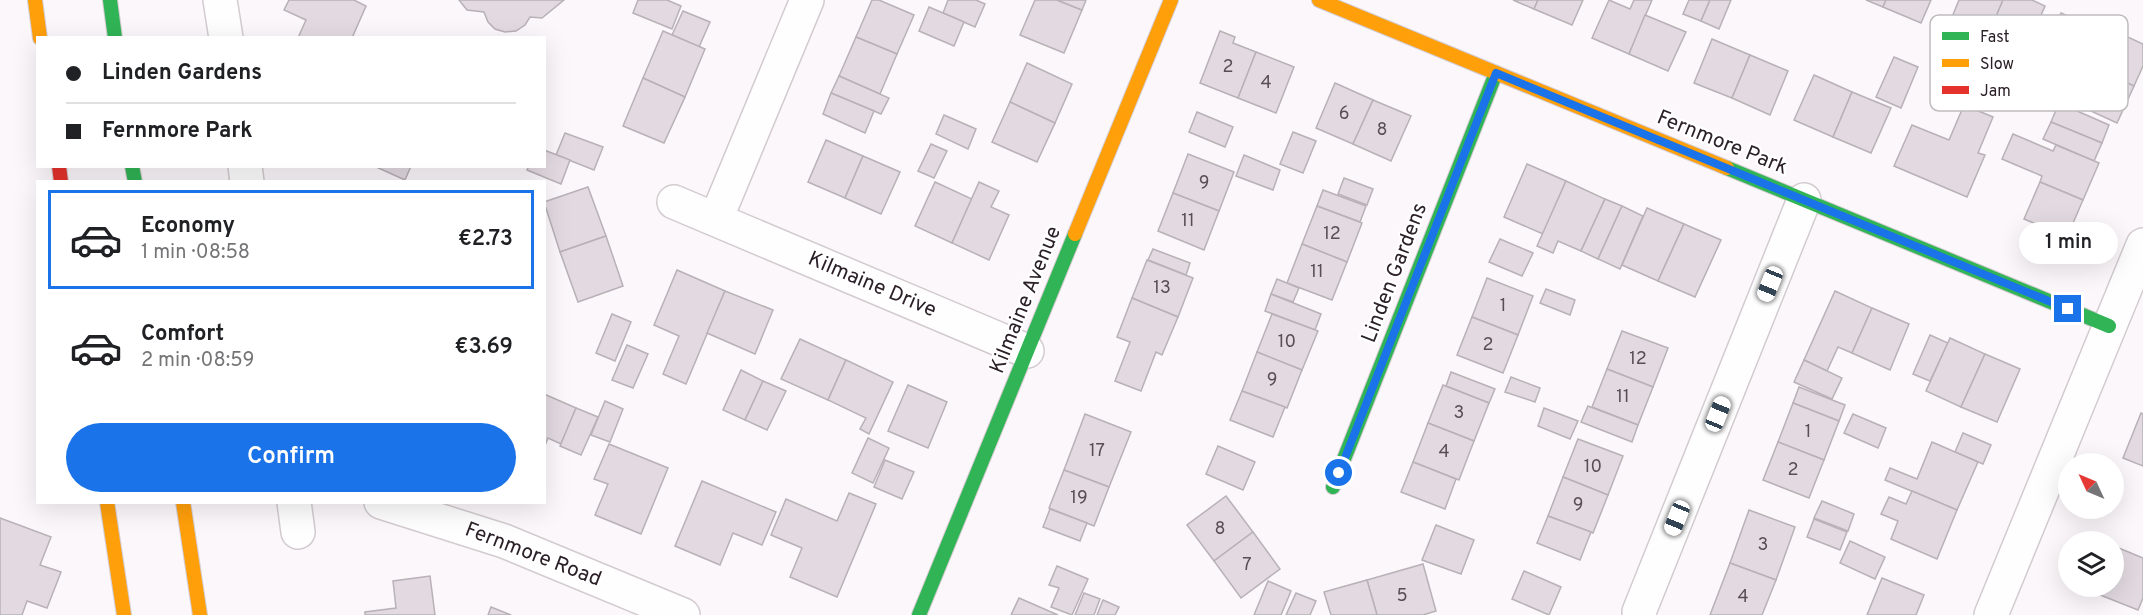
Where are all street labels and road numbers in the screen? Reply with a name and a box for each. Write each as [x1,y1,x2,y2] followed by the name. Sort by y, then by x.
[1653,104,1791,182] street label: Fernmore Park
[1356,199,1434,347] street label: Linden Gardens
[984,222,1068,378] street label: Kilmaine Avenue
[804,246,940,324] street label: Kilmaine Drive
[461,517,605,593] street label: Fernmore Road

